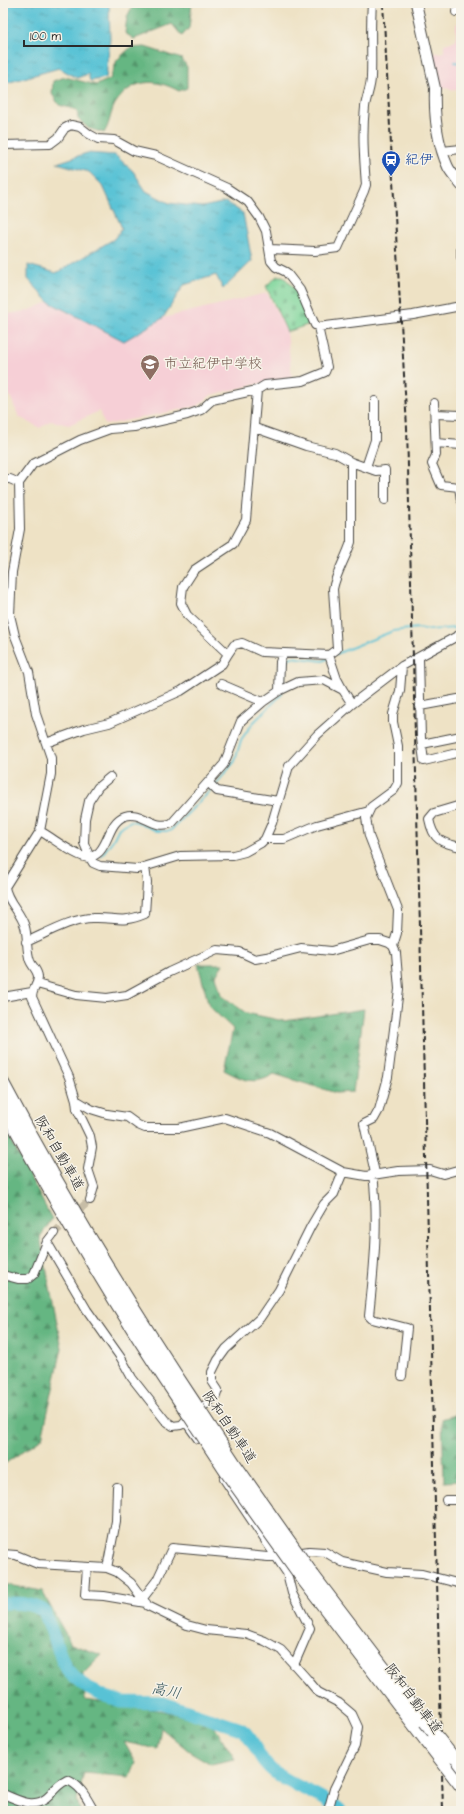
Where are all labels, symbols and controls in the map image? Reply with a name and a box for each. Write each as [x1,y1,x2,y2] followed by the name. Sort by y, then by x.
[24,22,132,48] scale bar
[30,28,61,45] text: 100 m
[380,149,402,177] station icon: 紀伊
[405,150,434,170] place label: 紀伊
[139,353,161,381] school or university icon: 市立紀伊中学校
[164,354,262,374] place label: 市立紀伊中学校
[29,1112,89,1194] street label: 阪和自動車道
[197,1387,261,1467] street label: 阪和自動車道
[380,1659,446,1739] street label: 阪和自動車道
[149,1678,183,1704] water label: 高川

